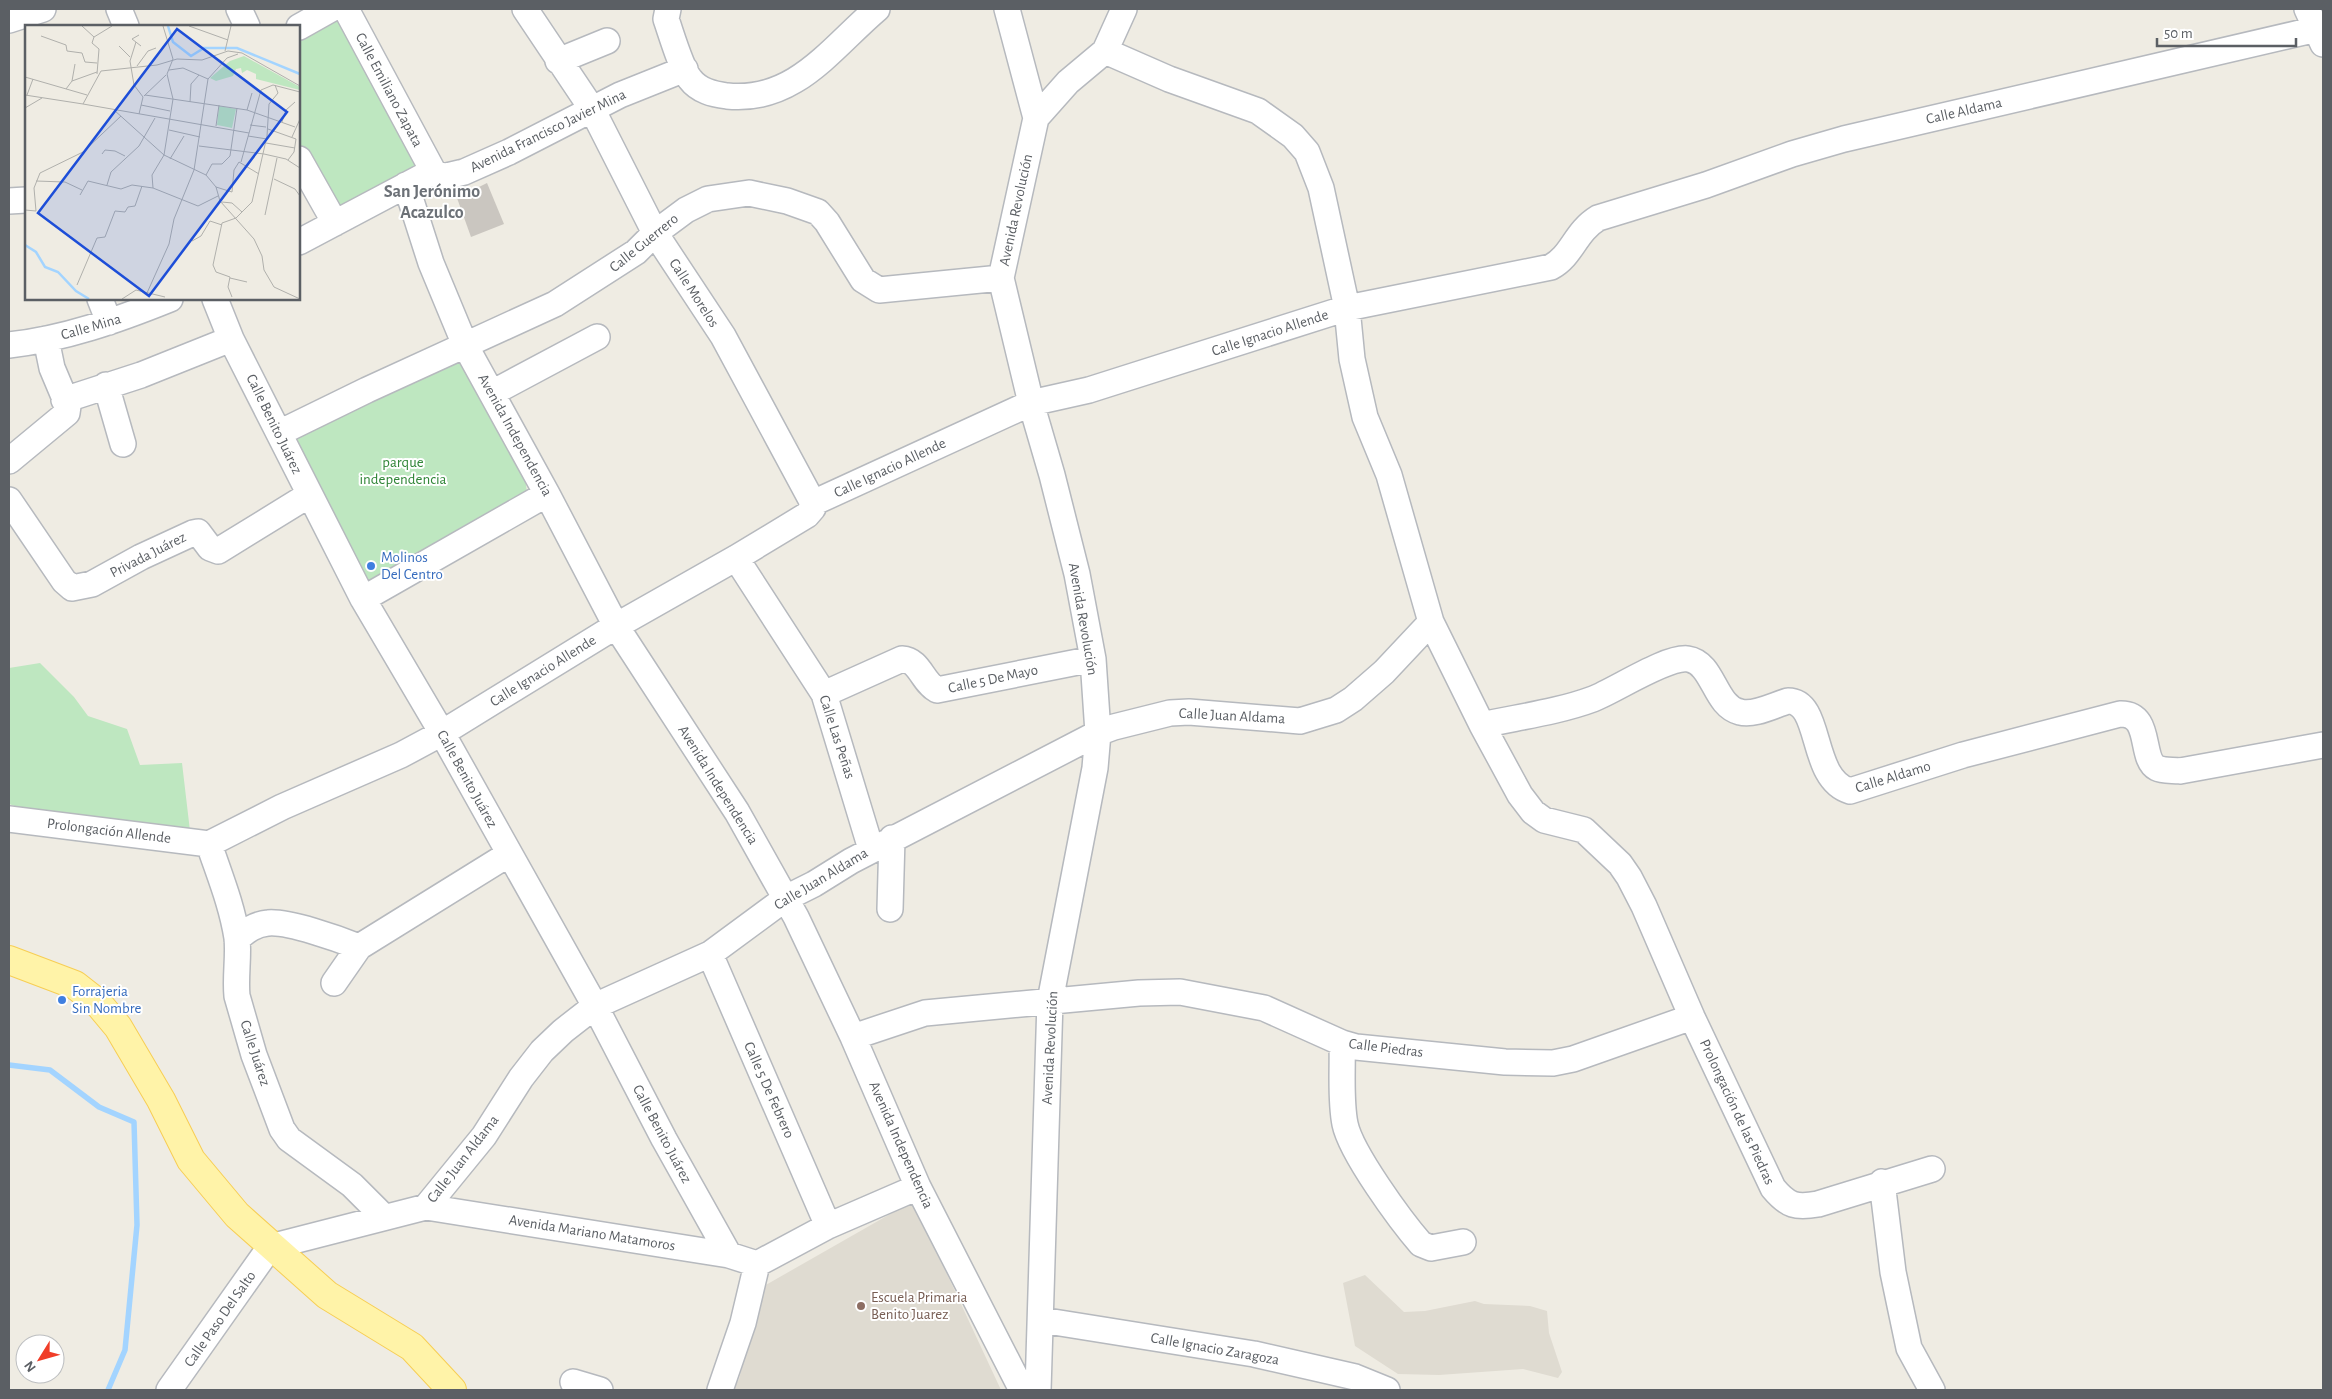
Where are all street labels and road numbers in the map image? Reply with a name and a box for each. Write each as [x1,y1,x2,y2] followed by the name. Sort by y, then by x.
[353,30,425,150] street label: Calle Emiliano Zapata
[468,87,628,175] street label: Avenida Francisco Javier Mina
[1925,95,2003,127] street label: Calle Aldama
[997,153,1035,267] street label: Avenida Revolución
[607,211,681,275] street label: Calle Guerrero
[666,256,722,330] street label: Calle Morelos
[1210,307,1330,359] street label: Calle Ignacio Allende
[59,311,123,343] street label: Calle Mina
[475,371,555,499] street label: Avenida Independencia
[243,372,305,476] street label: Calle Benito Juárez
[832,435,948,501] street label: Calle Ignacio Allende
[108,529,188,581] street label: Privada Juárez
[1066,562,1100,676] street label: Avenida Revolución
[487,632,599,710] street label: Calle Ignacio Allende
[947,662,1039,696] street label: Calle 5 De Mayo
[816,693,858,781] street label: Calle Las Peñas
[1178,706,1286,726] street label: Calle Juan Aldama
[675,723,761,847] street label: Avenida Independencia
[434,728,500,830] street label: Calle Benito Juárez
[1854,758,1932,796] street label: Calle Aldamo
[46,816,172,846] street label: Prolongación Allende
[771,845,871,913] street label: Calle Juan Aldama
[1040,991,1060,1105] street label: Avenida Revolución
[237,1018,273,1088] street label: Calle Juárez
[1348,1036,1424,1060] street label: Calle Piedras
[1697,1037,1777,1187] street label: Prolongación de las Piedras
[741,1040,797,1140] street label: Calle 5 De Febrero
[866,1079,936,1211] street label: Avenida Independencia
[630,1082,694,1186] street label: Calle Benito Juárez
[424,1112,502,1206] street label: Calle Juan Aldama
[508,1212,676,1254] street label: Avenida Mariano Matamoros
[181,1268,259,1370] street label: Calle Paso Del Salto
[1150,1330,1281,1368] street label: Calle Ignacio Zaragoza

